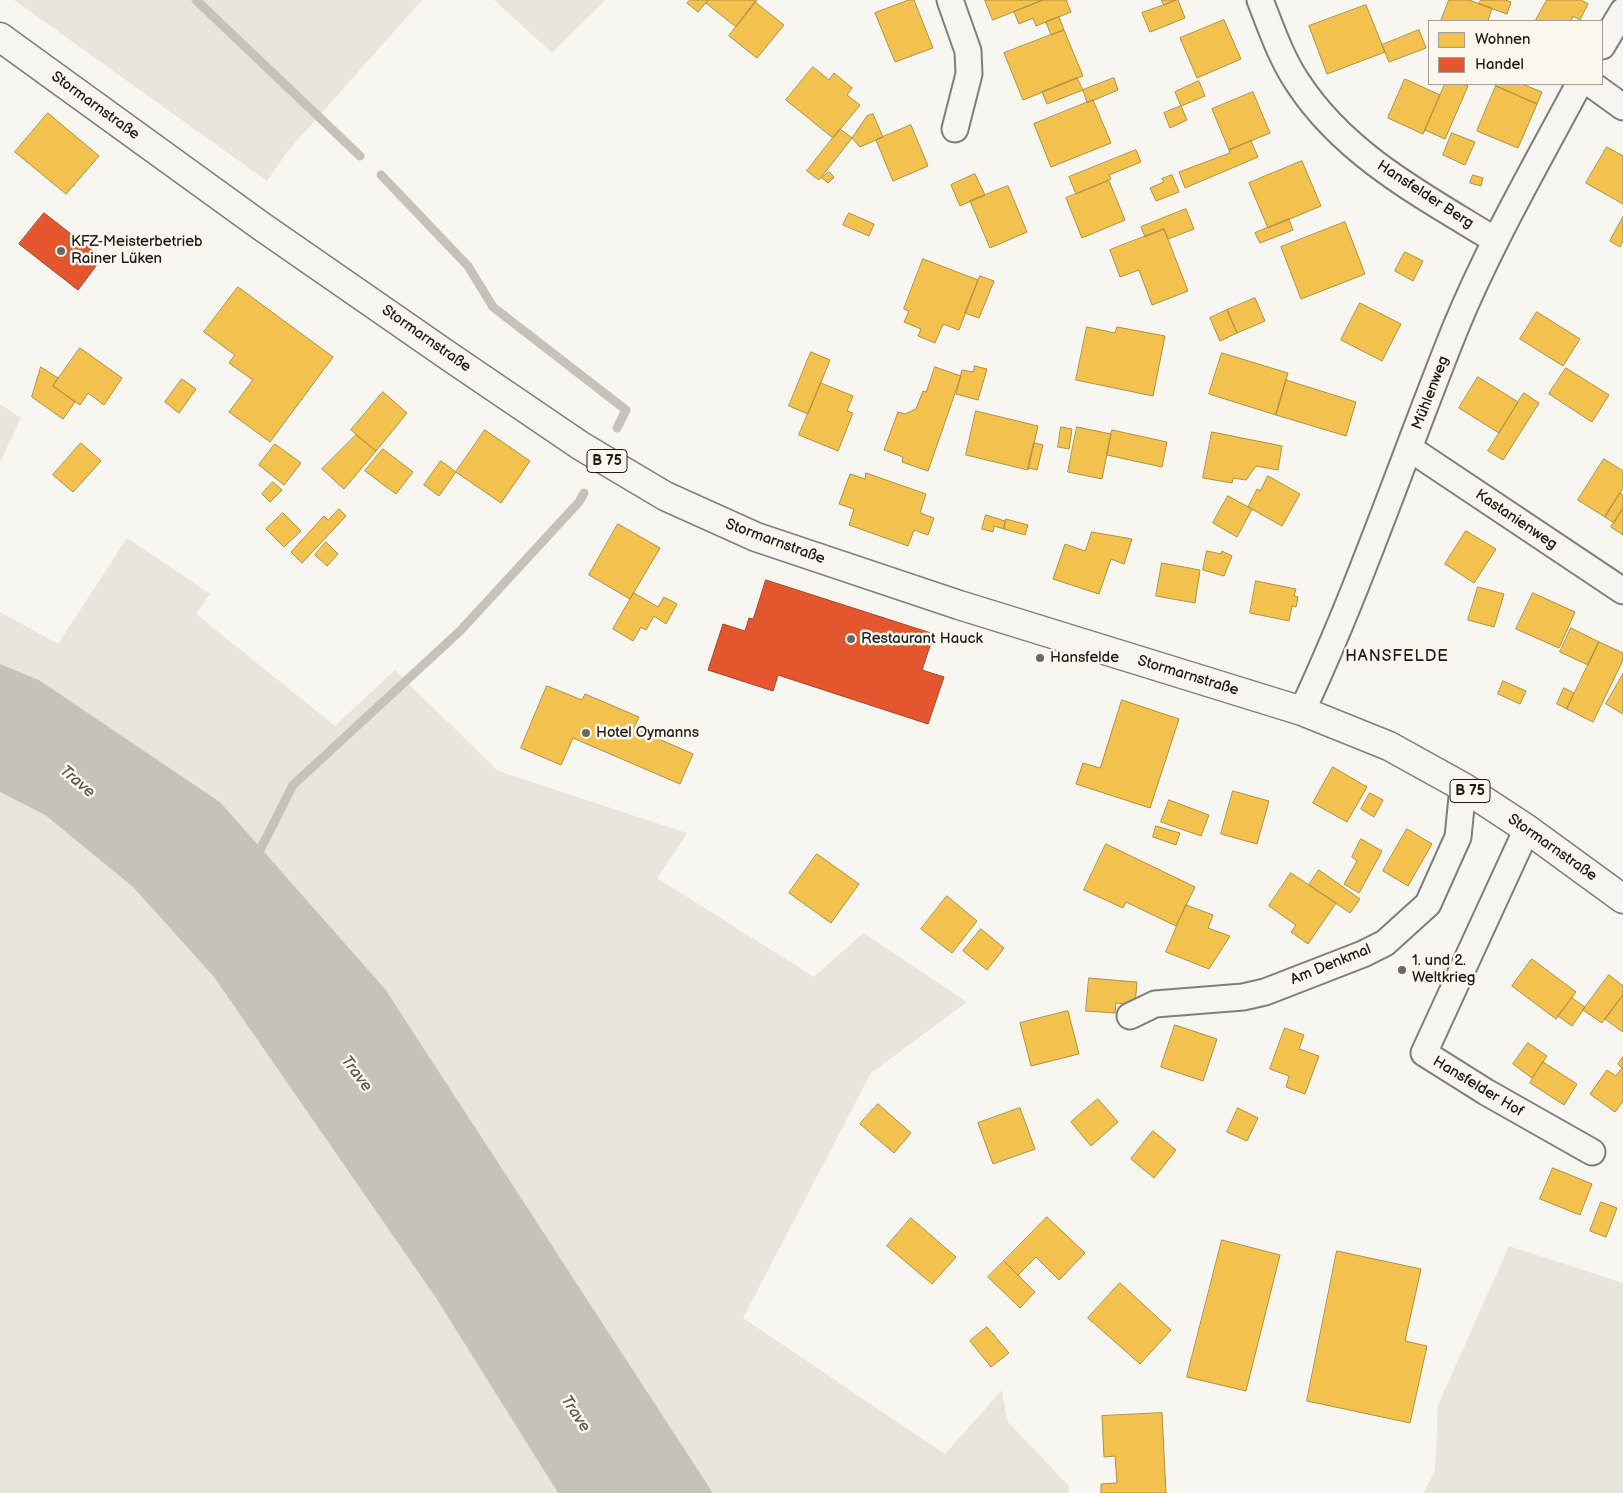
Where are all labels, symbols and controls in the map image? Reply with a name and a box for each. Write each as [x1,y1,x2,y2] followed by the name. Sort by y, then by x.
[1428,20,1603,85] legend
[1475,30,1530,49] text: Wohnen
[1475,55,1524,74] text: Handel
[47,68,143,144] street label: Stormarnstraße
[1373,157,1477,233] street label: Hansfelder Berg
[71,233,203,268] place label: KFZ-Meisterbetrieb Rainer Lüken
[55,245,67,257] marker: KFZ-Meisterbetrieb Rainer Lüken
[378,302,474,376] street label: Stormarnstraße
[1409,354,1453,432] street label: Mühlenweg
[587,450,627,472] road number: B 75
[1472,486,1560,554] street label: Kastanienweg
[723,516,827,568] street label: Stormarnstraße
[861,630,983,648] place label: Restaurant Hauck
[845,633,857,645] marker: Restaurant Hauck
[1344,647,1450,667] district label: HANSFELDE
[1050,649,1119,667] place label: Hansfelde
[1034,652,1046,664] marker: Hansfelde
[1135,652,1241,700] street label: Stormarnstraße
[596,724,699,742] place label: Hotel Oymanns
[580,727,592,739] marker: Hotel Oymanns
[56,762,98,802] water label: Trave
[1450,779,1490,802] road number: B 75
[1504,811,1600,885] street label: Stormarnstraße
[1288,941,1374,989] street label: Am Denkmal
[1412,952,1475,987] place label: 1. und 2. Weltkrieg
[1396,964,1408,976] marker: 1. und 2. Weltkrieg
[336,1052,376,1096] water label: Trave
[1429,1053,1527,1121] street label: Hansfelder Hof
[556,1392,594,1436] water label: Trave

